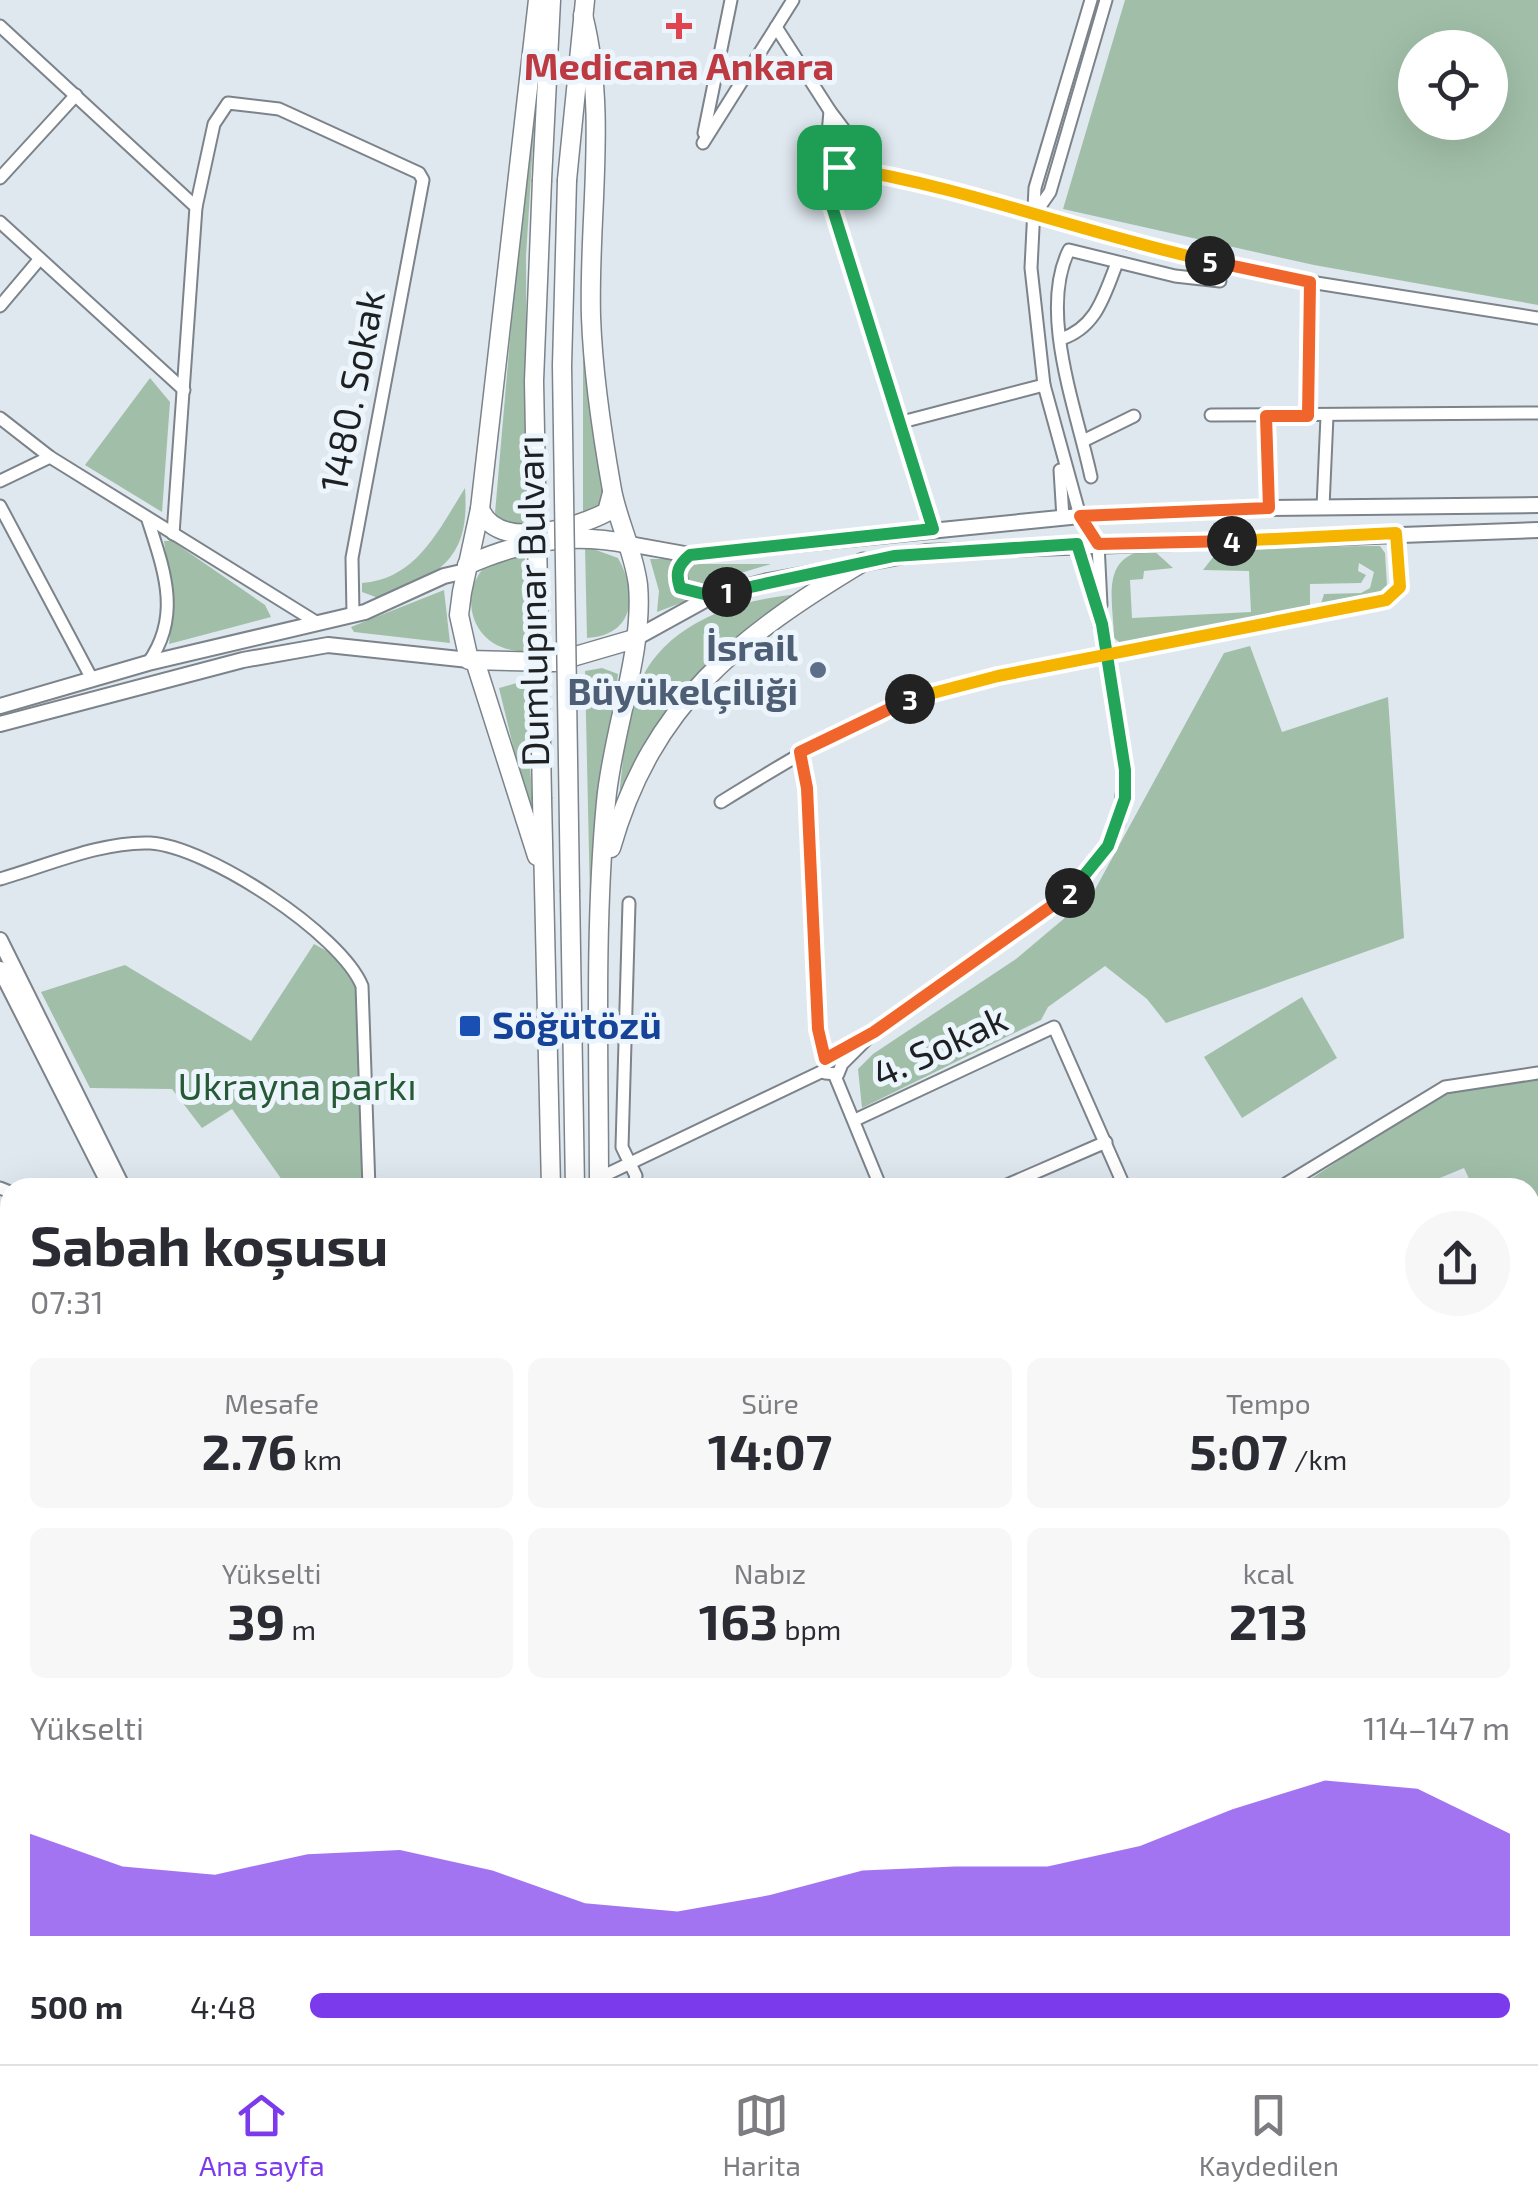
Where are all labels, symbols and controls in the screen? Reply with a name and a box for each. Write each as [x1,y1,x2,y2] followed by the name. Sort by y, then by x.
[666,13,692,39] marker: Medicana Ankara
[1398,30,1508,140] map controls
[1398,30,1508,140] button: locate
[524,42,834,88] place label: Medicana Ankara
[797,125,882,210] pin
[812,140,867,195] icon: arrive
[1185,236,1235,286] pin: 5
[1202,244,1218,278] text: 5
[309,286,393,495] street label: 1480. Sokak
[505,435,557,767] street label: Dumlupınar Bulvarı
[1207,516,1257,566] pin: 4
[1223,524,1241,558] text: 4
[702,567,752,617] pin: 1
[721,575,733,609] text: 1
[567,623,799,715] place label: İsrail Büyükelçiliği
[807,659,829,681] marker: İsrail Büyükelçiliği
[885,674,935,724] pin: 3
[902,682,918,716] text: 3
[1045,868,1095,918] pin: 2
[1062,876,1078,910] text: 2
[865,994,1014,1096] street label: 4. Sokak
[492,1001,662,1047] place label: Söğütözü
[457,1013,483,1039] marker: Söğütözü
[177,1062,417,1108] park label: Ukrayna parkı
[30,1211,388,1277] text: Sabah koşusu
[1405,1211,1510,1316] button: share
[30,1282,104,1320] text: 07:31
[224,1386,319,1420] text: Mesafe
[741,1386,799,1420] text: Süre
[1226,1386,1311,1420] text: Tempo
[201,1420,297,1480] text: 2.76
[708,1420,832,1480] text: 14:07
[1189,1420,1288,1480] text: 5:07
[297,1442,342,1476] text: km
[1288,1442,1347,1476] text: /km
[222,1556,321,1590] text: Yükselti
[734,1556,806,1590] text: Nabız
[1243,1556,1294,1590] text: kcal
[227,1590,285,1650] text: 39
[699,1590,778,1650] text: 163
[1229,1590,1308,1650] text: 213
[285,1612,316,1646] text: m
[778,1612,841,1646] text: bpm
[30,1708,144,1746] text: Yükselti
[1363,1708,1510,1746] text: 114–147 m
[30,1987,123,2025] text: 500 m
[190,1987,256,2025] text: 4:48
[199,2088,325,2182] tab: Ana sayfa
[723,2088,801,2182] tab: Harita
[1199,2088,1339,2182] tab: Kaydedilen

